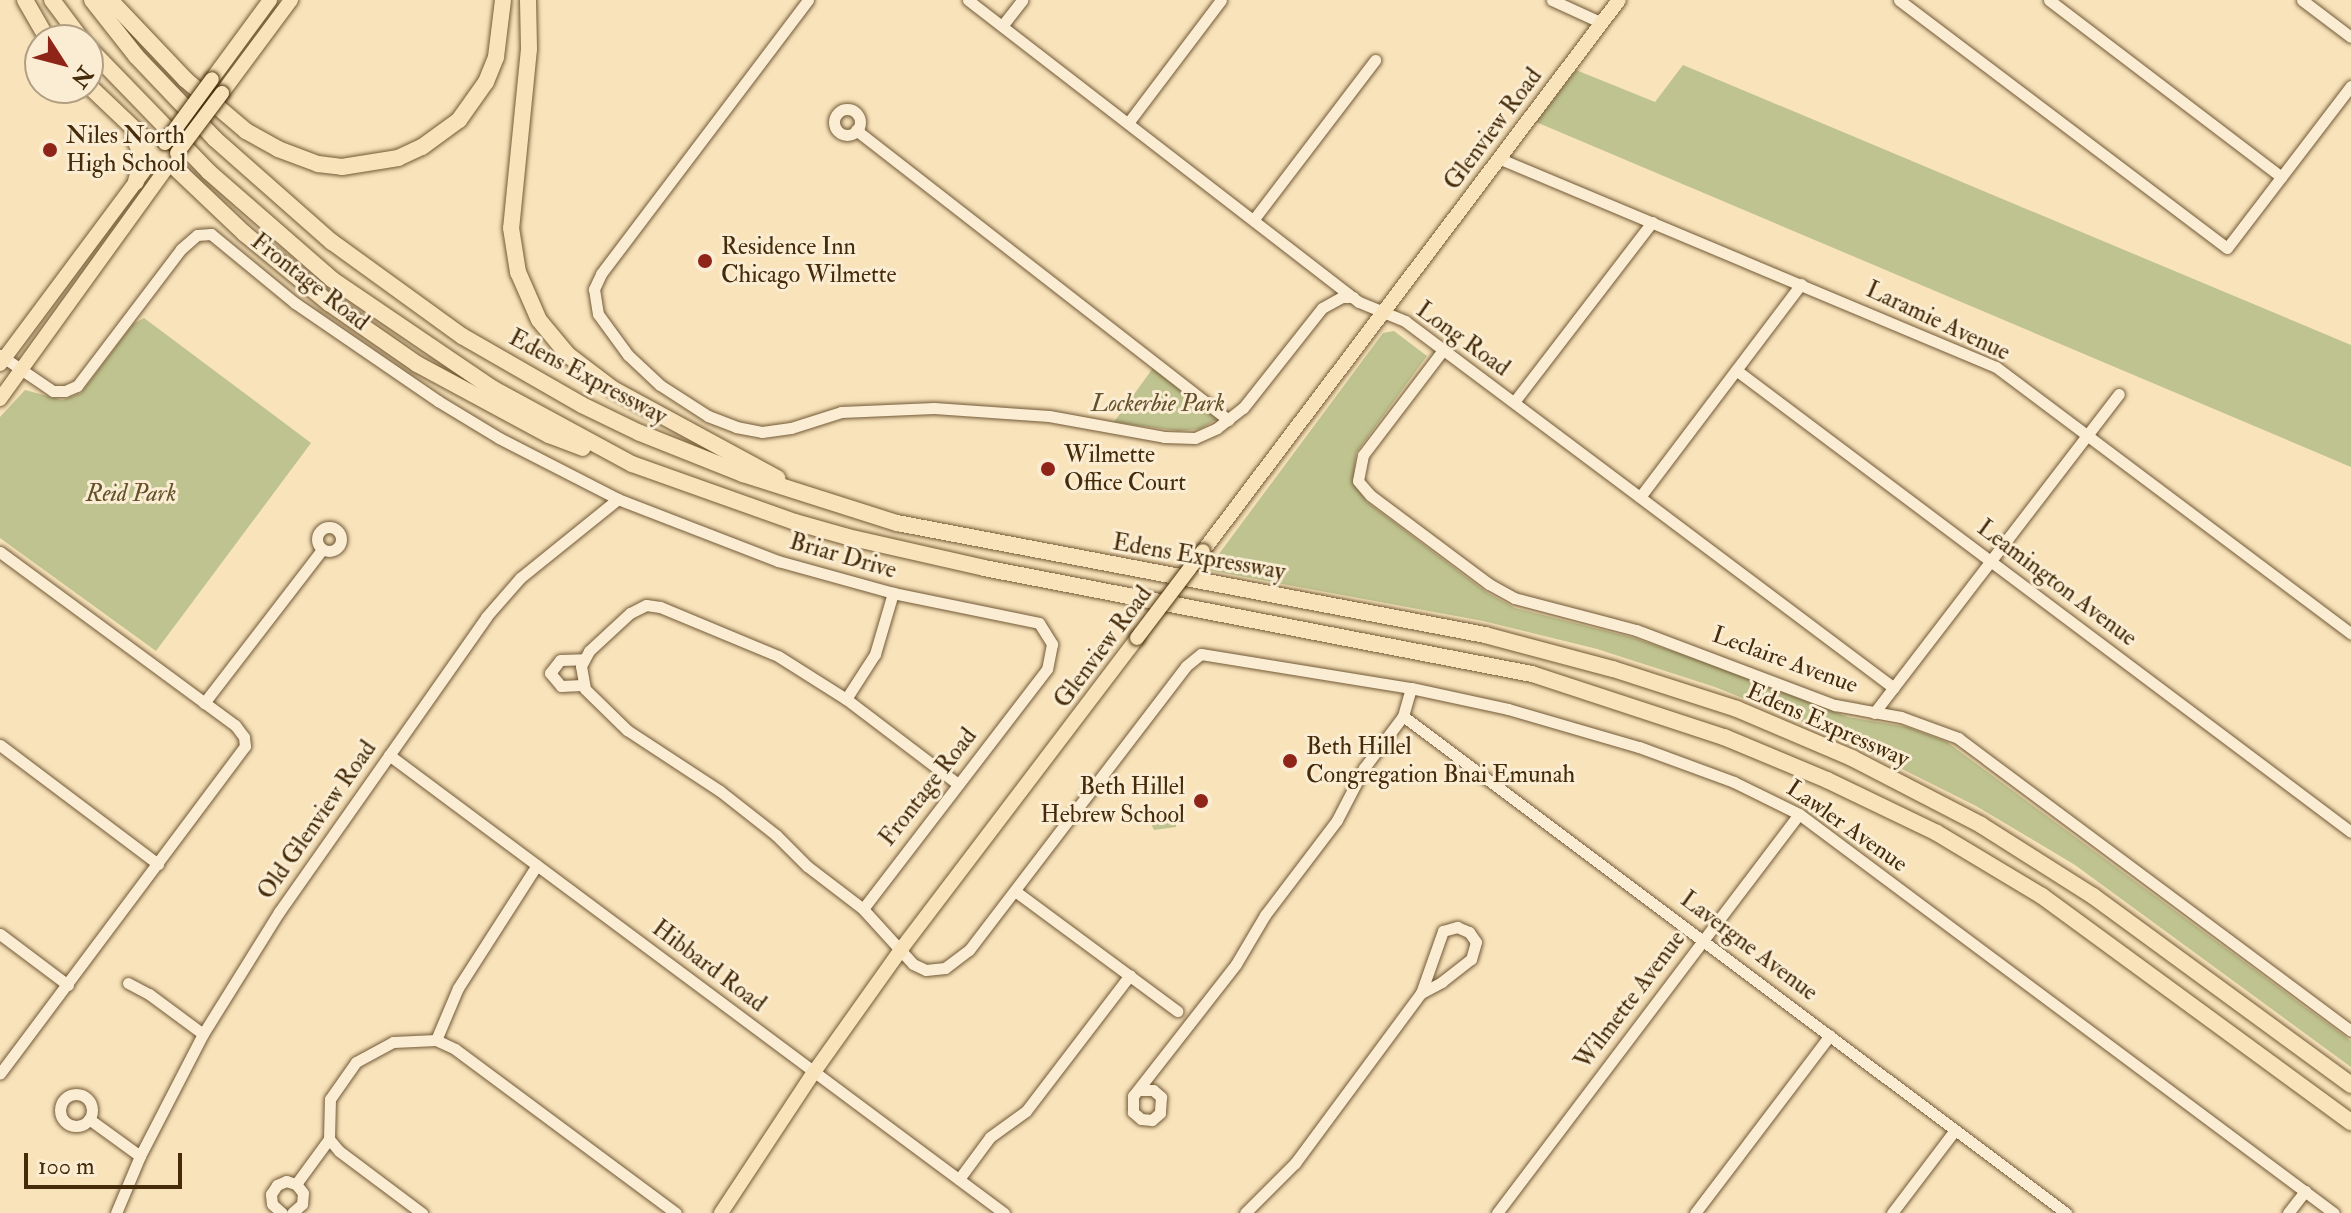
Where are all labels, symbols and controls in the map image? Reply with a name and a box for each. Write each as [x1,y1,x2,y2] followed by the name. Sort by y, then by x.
[24,24,104,104] north arrow
[65,61,99,93] text: N
[1438,62,1548,196] street label: Glenview Road
[66,122,186,178] place label: Niles North High School
[41,141,59,159] marker: Niles North High School
[245,227,375,337] street label: Frontage Road
[721,233,897,289] place label: Residence Inn Chicago Wilmette
[696,252,714,270] marker: Residence Inn Chicago Wilmette
[1861,275,2015,367] street label: Laramie Avenue
[1411,295,1515,383] street label: Long Road
[504,323,672,431] street label: Edens Expressway
[1091,390,1225,418] park label: Lockerbie Park
[1064,441,1186,497] place label: Wilmette Office Court
[1039,460,1057,478] marker: Wilmette Office Court
[86,480,176,508] park label: Reid Park
[1971,514,2143,652] street label: Leamington Avenue
[786,527,900,585] street label: Briar Drive
[1110,528,1288,586] street label: Edens Expressway
[1048,580,1158,714] street label: Glenview Road
[1708,620,1862,700] street label: Leclaire Avenue
[1742,676,1914,774] street label: Edens Expressway
[873,722,983,852] street label: Frontage Road
[1306,733,1575,789] place label: Beth Hillel Congregation Bnai Emunah
[251,735,383,905] street label: Old Glenview Road
[1281,752,1299,770] marker: Beth Hillel Congregation Bnai Emunah
[1040,773,1185,829] place label: Beth Hillel Hebrew School
[1781,774,1913,878] street label: Lawler Avenue
[1192,792,1210,810] marker: Beth Hillel Hebrew School
[1675,885,1823,1007] street label: Lavergne Avenue
[646,914,772,1018] street label: Hibbard Road
[1569,925,1691,1075] street label: Wilmette Avenue
[28,1137,186,1187] scale bar
[38,1151,95,1182] text: 100 m

